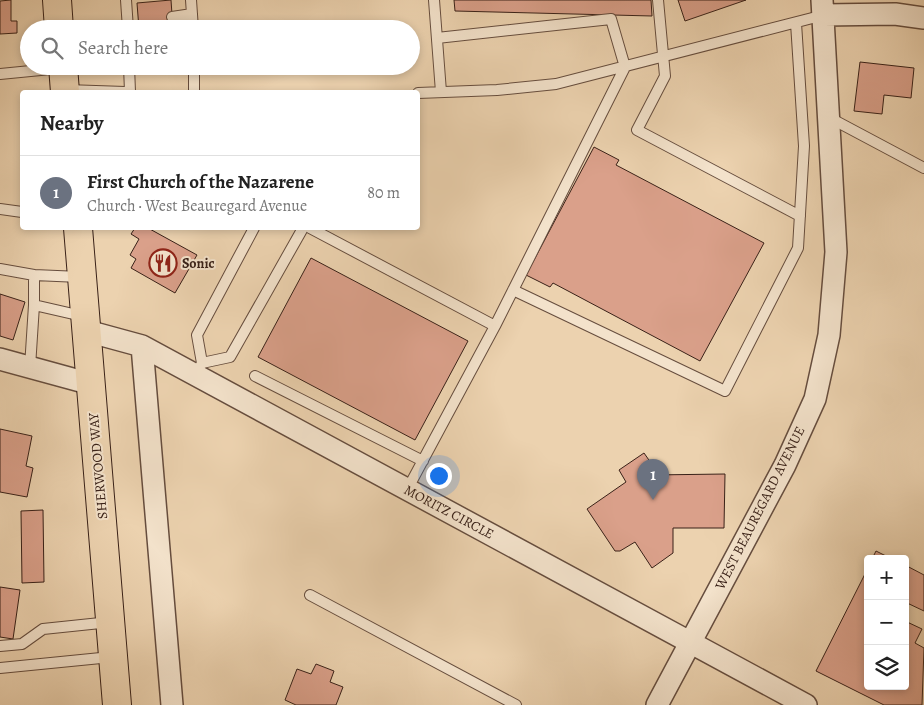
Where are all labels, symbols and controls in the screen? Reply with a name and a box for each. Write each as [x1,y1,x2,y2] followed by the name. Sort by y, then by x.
[20,20,420,75] search box
[38,34,66,62] icon: search
[78,35,168,61] text: Search here
[40,109,103,137] text: Nearby
[87,169,314,195] text: First Church of the Nazarene
[53,182,59,204] text: 1
[367,182,400,204] text: 80 m
[87,195,307,217] text: Church · West Beauregard Avenue
[148,248,178,278] restaurant icon: Sonic
[182,254,215,273] place label: Sonic
[84,412,112,520] street label: SHERWOOD WAY
[710,423,810,594] street label: WEST BEAUREGARD AVENUE
[637,459,669,500] pin: 1
[426,463,452,489] your location
[401,480,497,544] street label: MORITZ CIRCLE
[864,555,909,690] map controls
[864,555,909,600] button: +
[864,600,909,645] button: −
[864,645,909,690] button: layers

